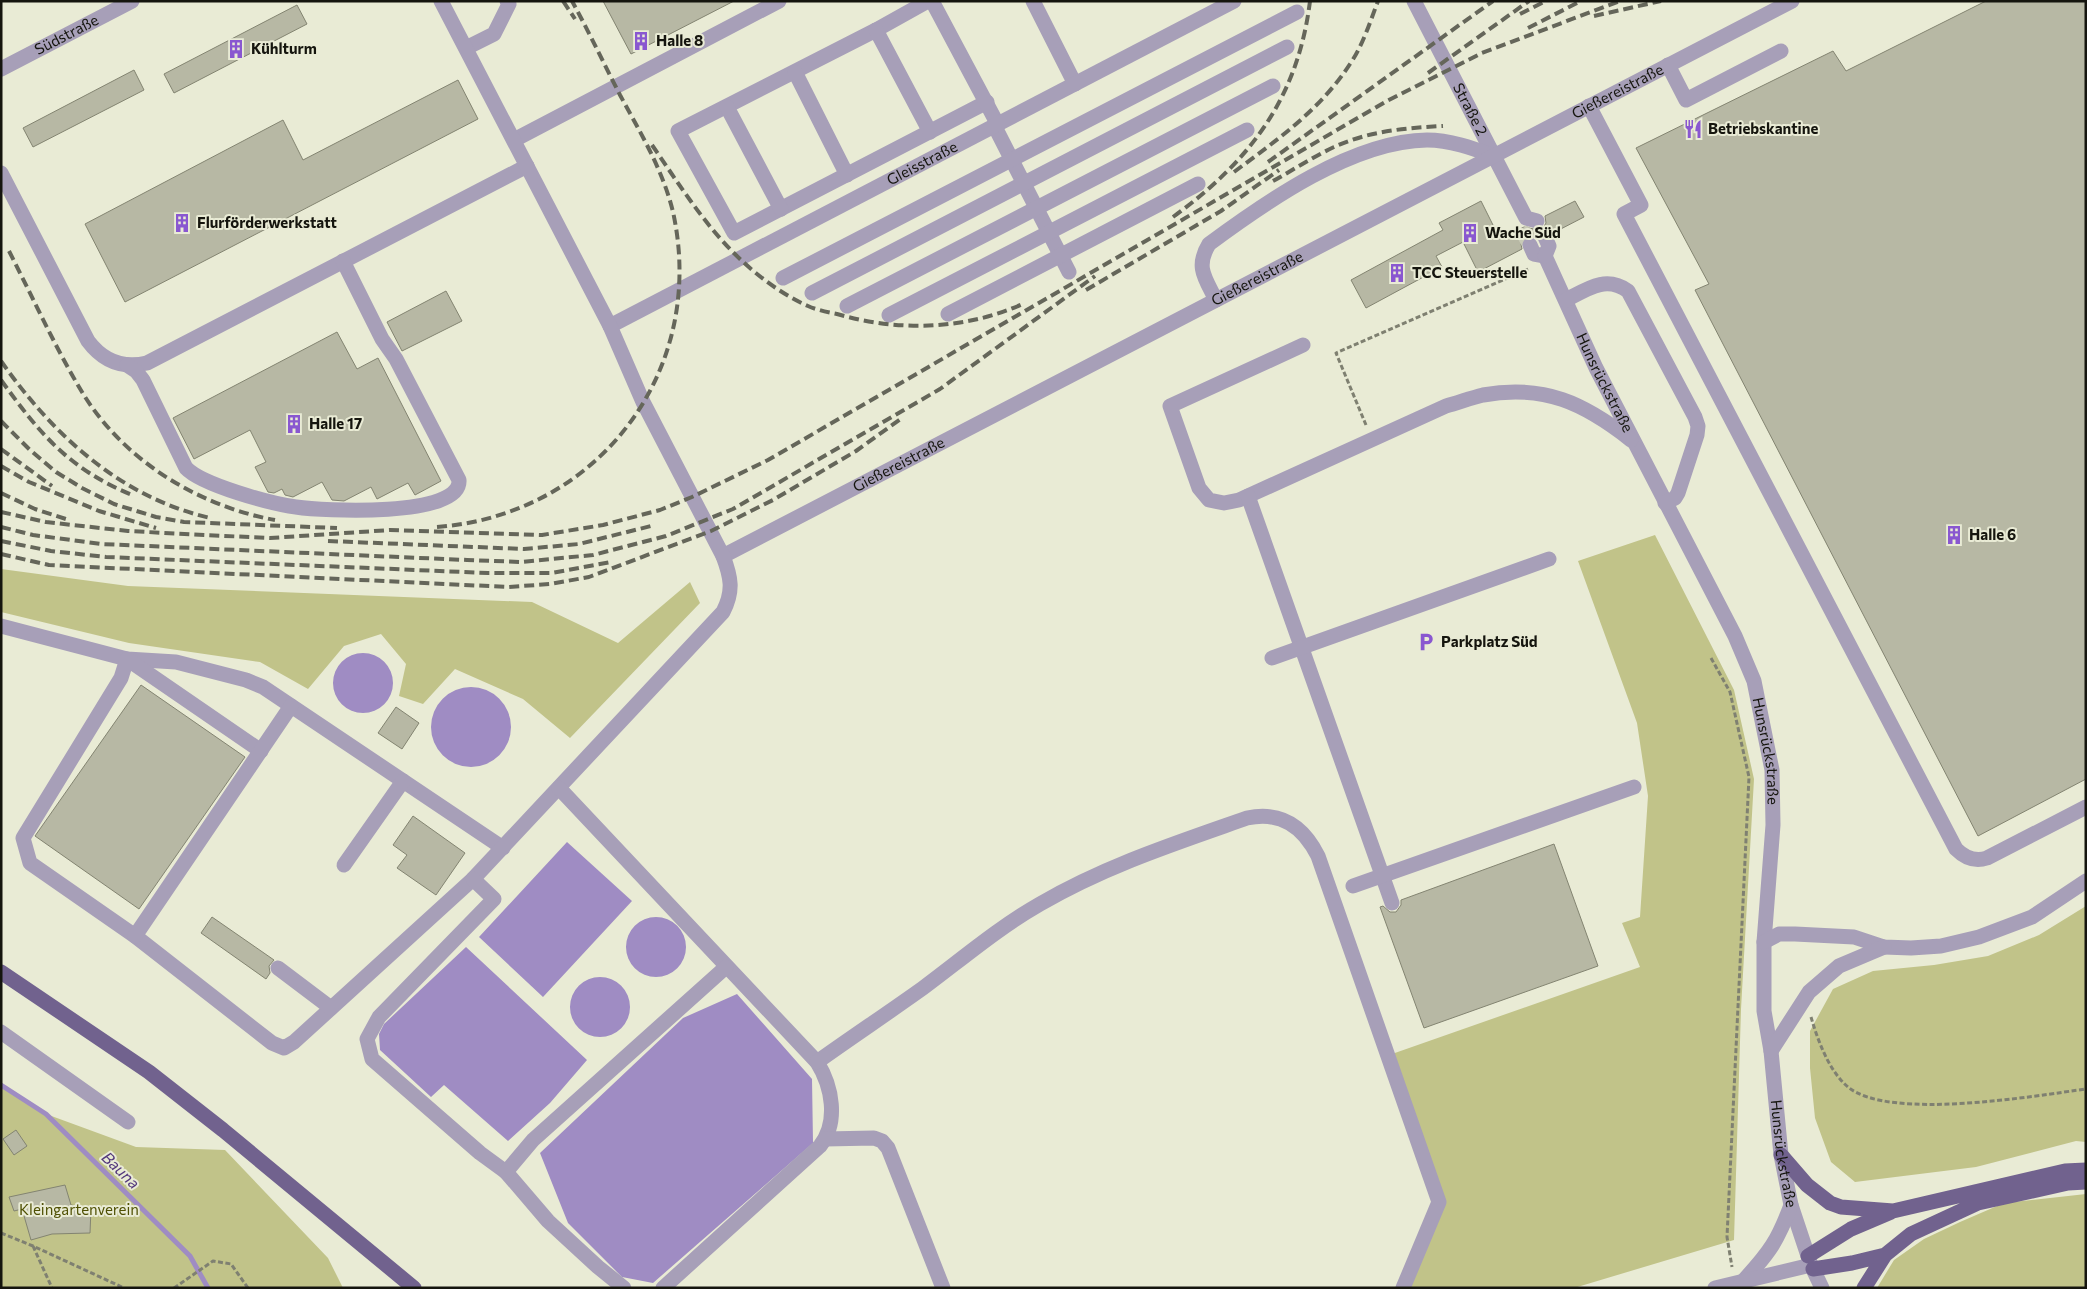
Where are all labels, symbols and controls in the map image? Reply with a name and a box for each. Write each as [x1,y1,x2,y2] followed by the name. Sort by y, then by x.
[31,10,101,58] street label: Südstraße
[630,30,652,52] building icon: Halle 8
[656,31,703,49] place label: Halle 8
[225,38,247,60] building icon: Kühlturm
[251,39,317,57] place label: Kühlturm
[1568,59,1666,122] street label: Gießereistraße
[1450,80,1492,138] street label: Straße 2
[1682,118,1704,140] restaurant icon: Betriebskantine
[1708,119,1818,137] place label: Betriebskantine
[883,137,960,188] street label: Gleisstraße
[171,212,193,234] building icon: Flurförderwerkstatt
[197,213,337,231] place label: Flurförderwerkstatt
[1459,222,1481,244] building icon: Wache Süd
[1485,223,1561,241] place label: Wache Süd
[1208,246,1306,309] street label: Gießereistraße
[1386,262,1408,284] building icon: TCC Steuerstelle
[1412,263,1527,281] place label: TCC Steuerstelle
[1573,330,1638,435] street label: Hunsrückstraße
[283,413,305,435] building icon: Halle 17
[309,414,362,432] place label: Halle 17
[849,433,947,495] street label: Gießereistraße
[1943,524,1965,546] building icon: Halle 6
[1969,525,2016,543] place label: Halle 6
[1415,631,1437,653] parking icon: Parkplatz Süd
[1441,632,1538,650] place label: Parkplatz Süd
[1749,696,1783,805] street label: Hunsrückstraße
[1768,1099,1801,1209] street label: Hunsrückstraße
[99,1147,144,1192] water label: Bauna
[19,1200,139,1218] park label: Kleingartenverein

